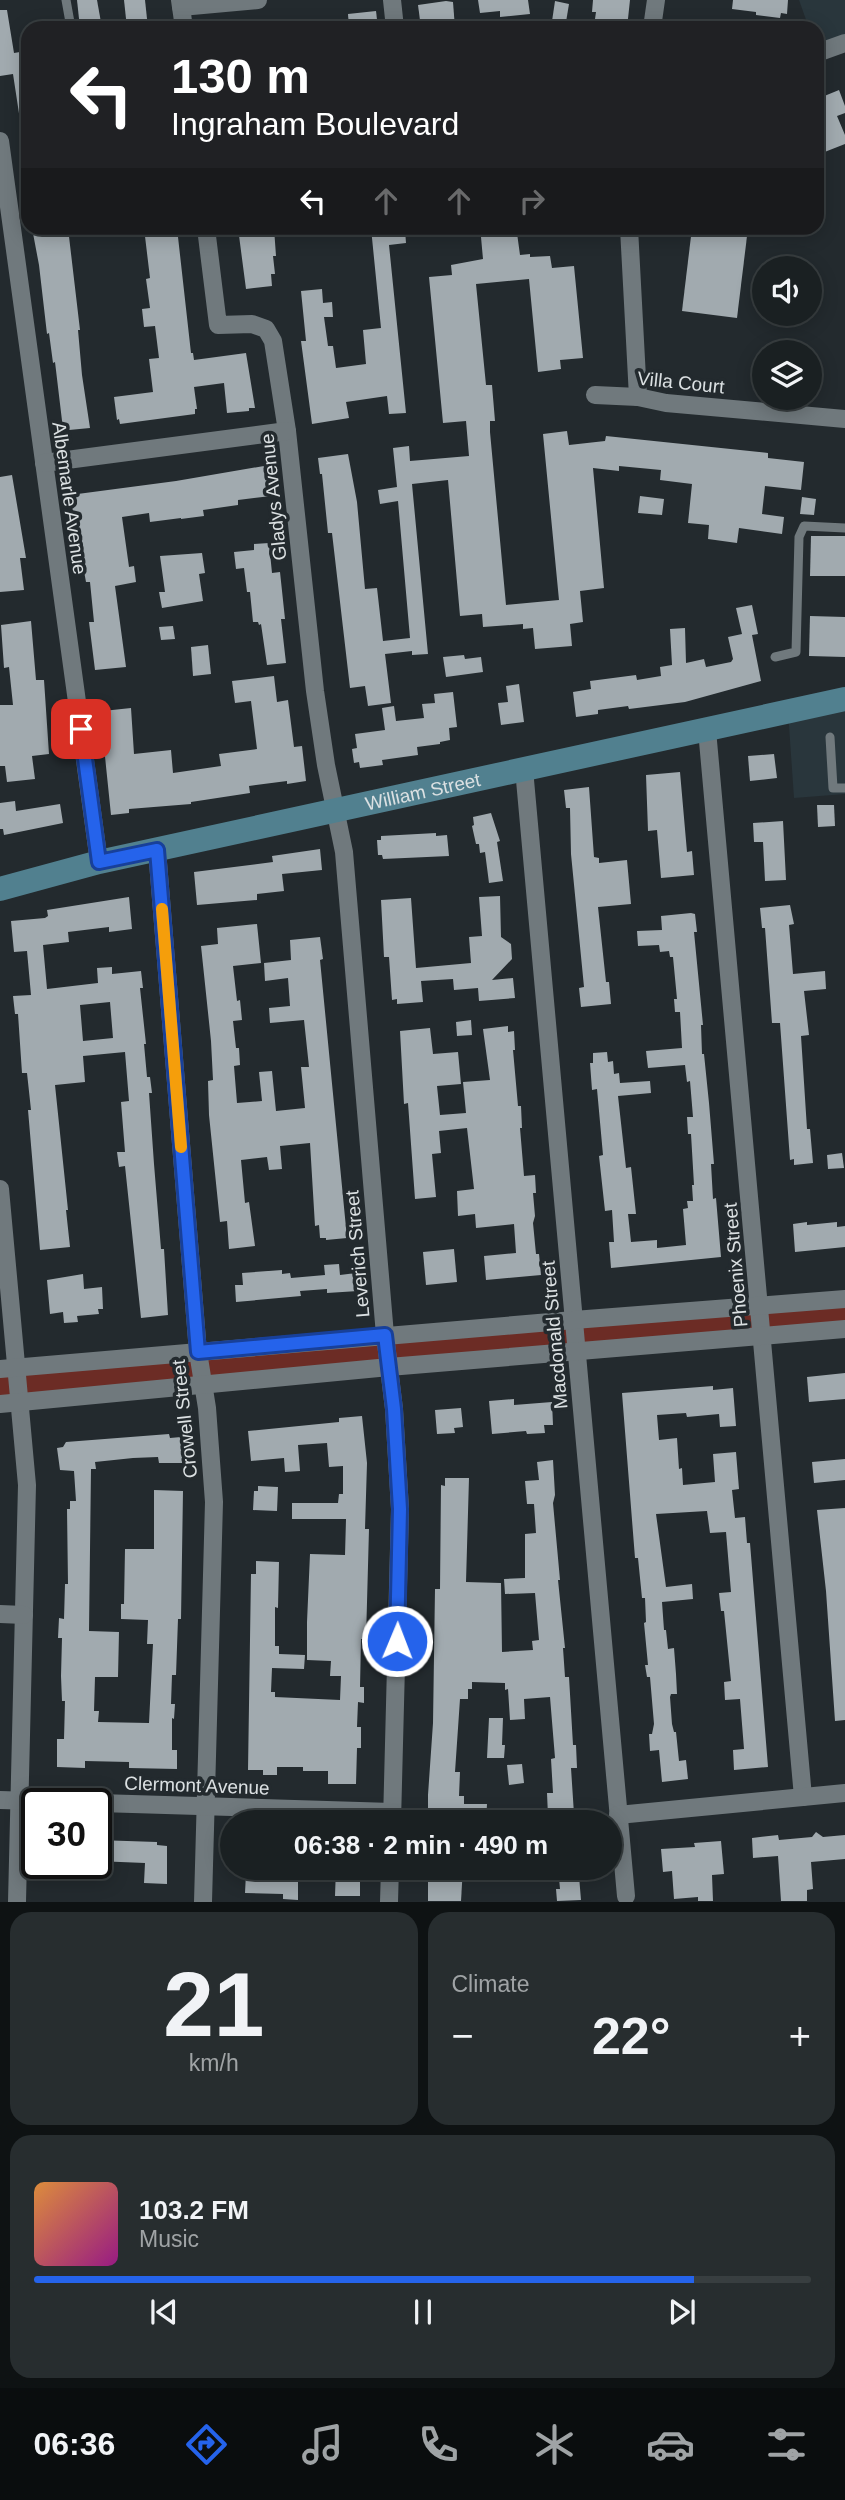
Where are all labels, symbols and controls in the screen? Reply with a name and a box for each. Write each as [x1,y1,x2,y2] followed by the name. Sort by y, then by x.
[56,49,147,140] icon: left
[171,49,310,103] text: 130 m
[171,106,459,142] text: Ingraham Boulevard
[294,182,332,220] icon: left
[367,182,405,220] icon: ahead
[440,182,478,220] icon: ahead
[513,182,551,220] icon: right
[752,256,822,410] map controls
[752,256,822,326] button: sound
[752,340,822,410] button: layers
[636,367,726,398] street label: Villa Court
[48,420,91,576] street label: Albemarle Avenue
[256,432,291,561] street label: Gladys Avenue
[51,699,111,759] pin
[62,710,100,748] icon: arrive
[363,769,483,815] street label: William Street
[341,1189,374,1319] street label: Leverich Street
[720,1201,751,1328] street label: Phoenix Street
[537,1259,571,1410] street label: Macdonald Street
[168,1358,201,1479] street label: Crowell Street
[360,1604,434,1678] position arrow
[124,1772,270,1799] street label: Clermont Avenue
[21,1788,112,1879] speed limit sign: 30
[294,1830,548,1860] text: 06:38 · 2 min · 490 m
[163,1954,264,2055] text: 21
[452,1971,529,1997] text: Climate
[592,2007,671,2065] text: 22°
[452,2015,474,2057] text: −
[789,2015,811,2057] text: +
[189,2050,239,2076] text: km/h
[139,2195,249,2225] text: 103.2 FM
[139,2226,199,2252] text: Music
[145,2293,183,2331] icon: previous
[404,2293,442,2331] icon: pause
[663,2293,701,2331] icon: next
[182,2420,231,2469] icon: directions
[298,2420,347,2469] icon: music
[414,2420,463,2469] icon: phone
[530,2420,579,2469] icon: climate
[646,2420,695,2469] icon: car
[762,2420,811,2469] icon: filters
[34,2426,115,2462] text: 06:36

